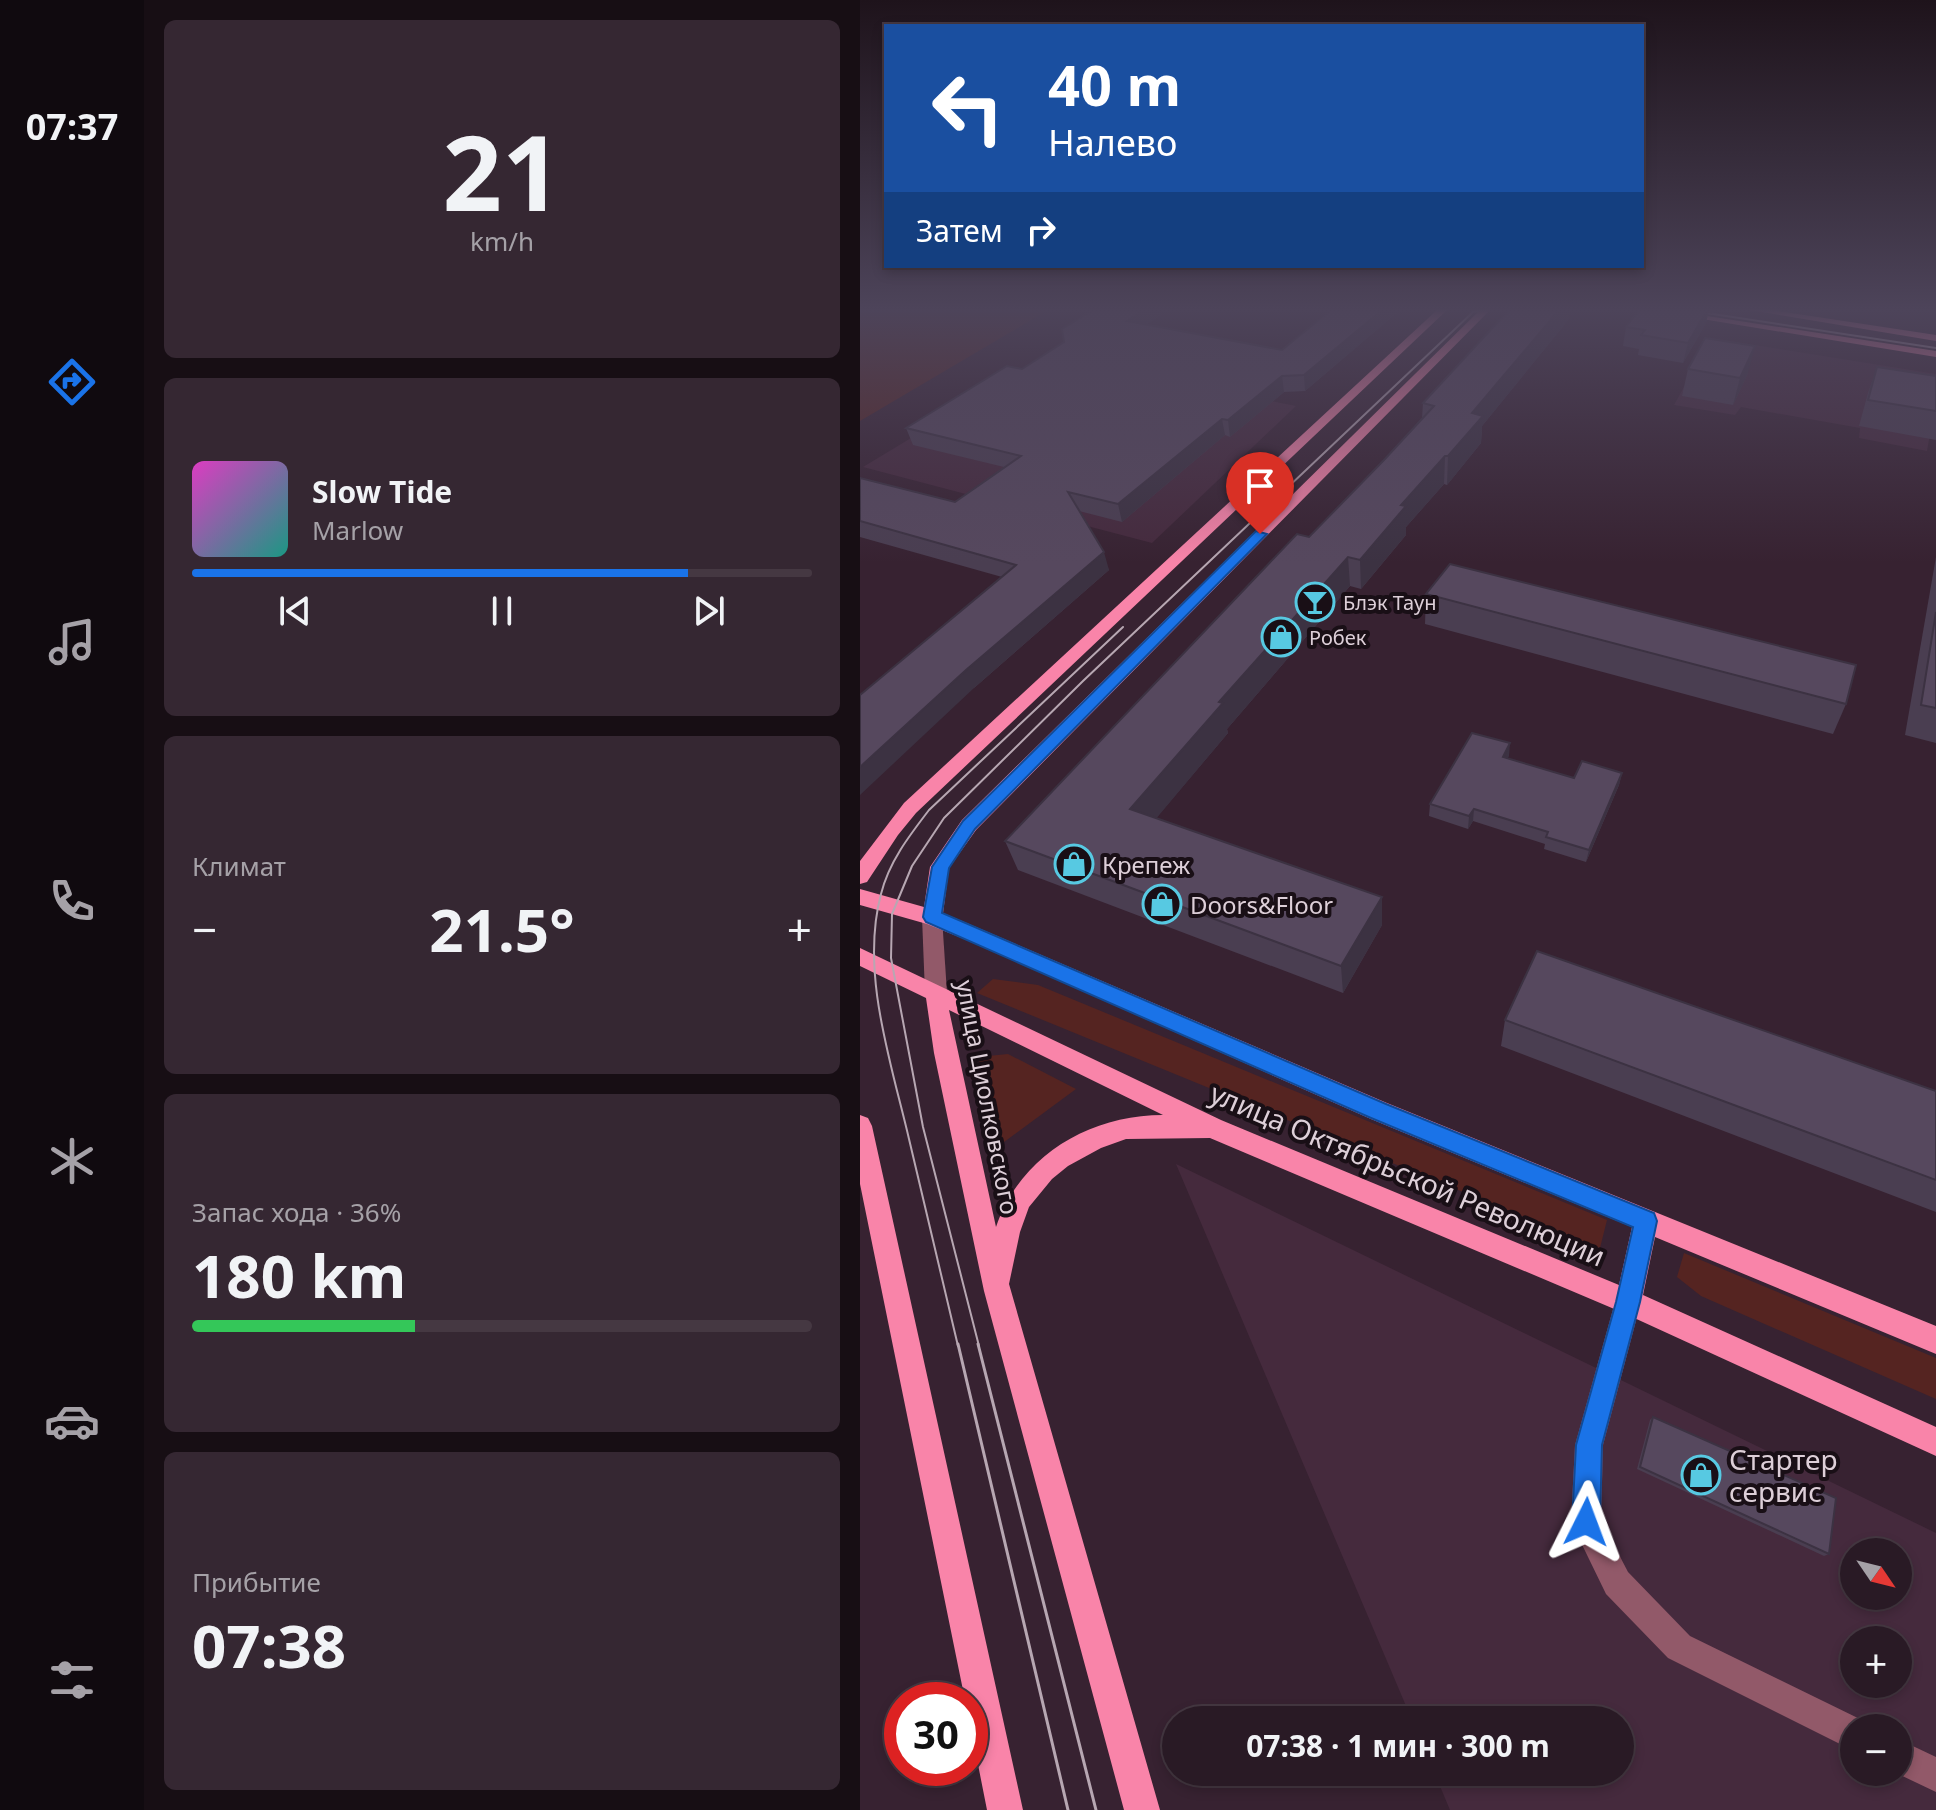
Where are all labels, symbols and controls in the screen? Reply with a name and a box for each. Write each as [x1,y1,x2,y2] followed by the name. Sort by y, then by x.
[1048,46,1181,122] text: 40 m
[916,56,1020,160] icon: left
[443,100,561,241] text: 21
[26,102,118,151] text: 07:37
[1048,118,1177,167] text: Налево
[1019,208,1063,252] icon: right
[916,210,1003,251] text: Затем
[470,223,534,259] text: km/h
[44,354,100,410] icon: directions
[1226,452,1294,534] pin
[1238,464,1282,508] icon: arrive
[312,471,452,512] text: Slow Tide
[312,512,403,548] text: Marlow
[1294,581,1336,623] bar icon: Блэк Таун
[273,589,317,633] icon: previous
[480,589,524,633] icon: pause
[687,589,731,633] icon: next
[1343,589,1436,616] place label: Блэк Таун
[44,614,100,670] icon: music
[1260,616,1302,658] shop icon: Робек
[1309,624,1367,651] place label: Робек
[1053,843,1095,885] shop icon: Крепеж
[192,848,286,884] text: Климат
[1102,848,1191,881] place label: Крепеж
[44,873,100,929] icon: phone
[1141,883,1183,925] shop icon: Doors&Floor
[429,888,575,970] text: 21.5°
[1190,888,1333,921] place label: Doors&Floor
[192,899,217,959] text: −
[787,899,812,959] text: +
[949,977,1027,1217] street label: улица Циолковского
[1205,1073,1611,1275] street label: улица Октябрьской Революции
[44,1133,100,1189] icon: climate
[192,1194,401,1230] text: Запас хода · 36%
[192,1234,406,1316] text: 180 km
[44,1393,100,1449] icon: car
[1729,1440,1837,1510] place label: Стартер сервис
[1680,1454,1722,1496] shop icon: Стартер сервис
[1544,1480,1628,1564] position arrow
[1840,1538,1912,1610] north arrow
[1840,1538,1912,1786] map controls
[192,1564,321,1600] text: Прибытие
[192,1604,346,1686] text: 07:38
[1840,1626,1912,1698] button: +
[44,1652,100,1708] icon: filters
[884,1682,988,1786] speed limit sign: 30
[1840,1714,1912,1786] button: −
[1246,1725,1550,1766] text: 07:38 · 1 мин · 300 m

